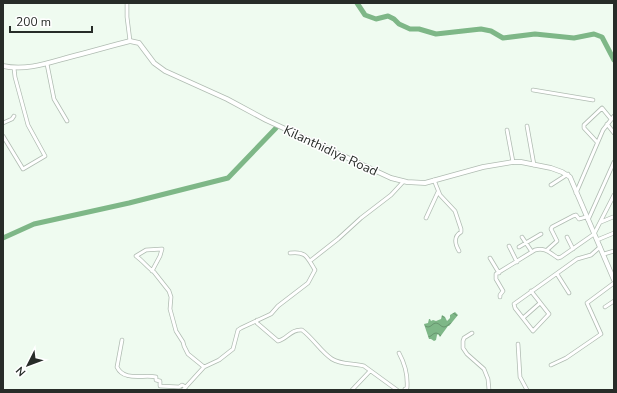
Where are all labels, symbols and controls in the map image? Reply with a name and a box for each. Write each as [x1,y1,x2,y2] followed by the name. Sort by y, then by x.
[10,8,92,34] scale bar
[16,14,51,30] text: 200 m
[281,121,381,181] street label: Kilanthidiya Road
[8,345,48,385] north arrow
[13,363,29,379] text: N

